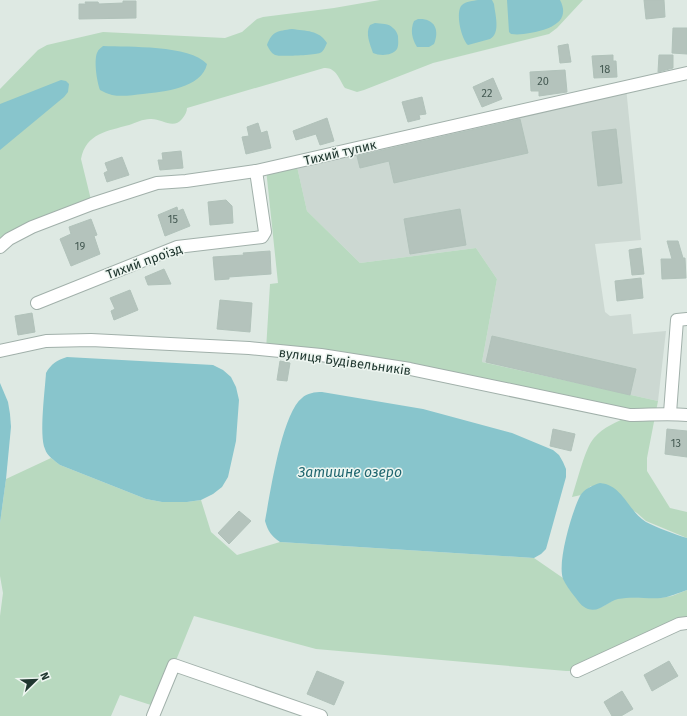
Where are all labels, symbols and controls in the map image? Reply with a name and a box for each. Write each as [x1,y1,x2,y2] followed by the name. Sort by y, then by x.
[600,63,610,76] house number: 18
[537,75,549,88] house number: 20
[482,87,492,100] house number: 22
[302,137,378,168] street label: Тихий тупик
[168,213,179,226] house number: 15
[75,240,85,253] house number: 19
[104,241,184,282] street label: Тихий проїзд
[278,345,412,378] street label: вулиця Будівельників
[671,437,681,450] house number: 13
[297,464,402,481] water label: Затишне озеро
[16,660,56,700] north arrow
[37,670,52,682] text: N

